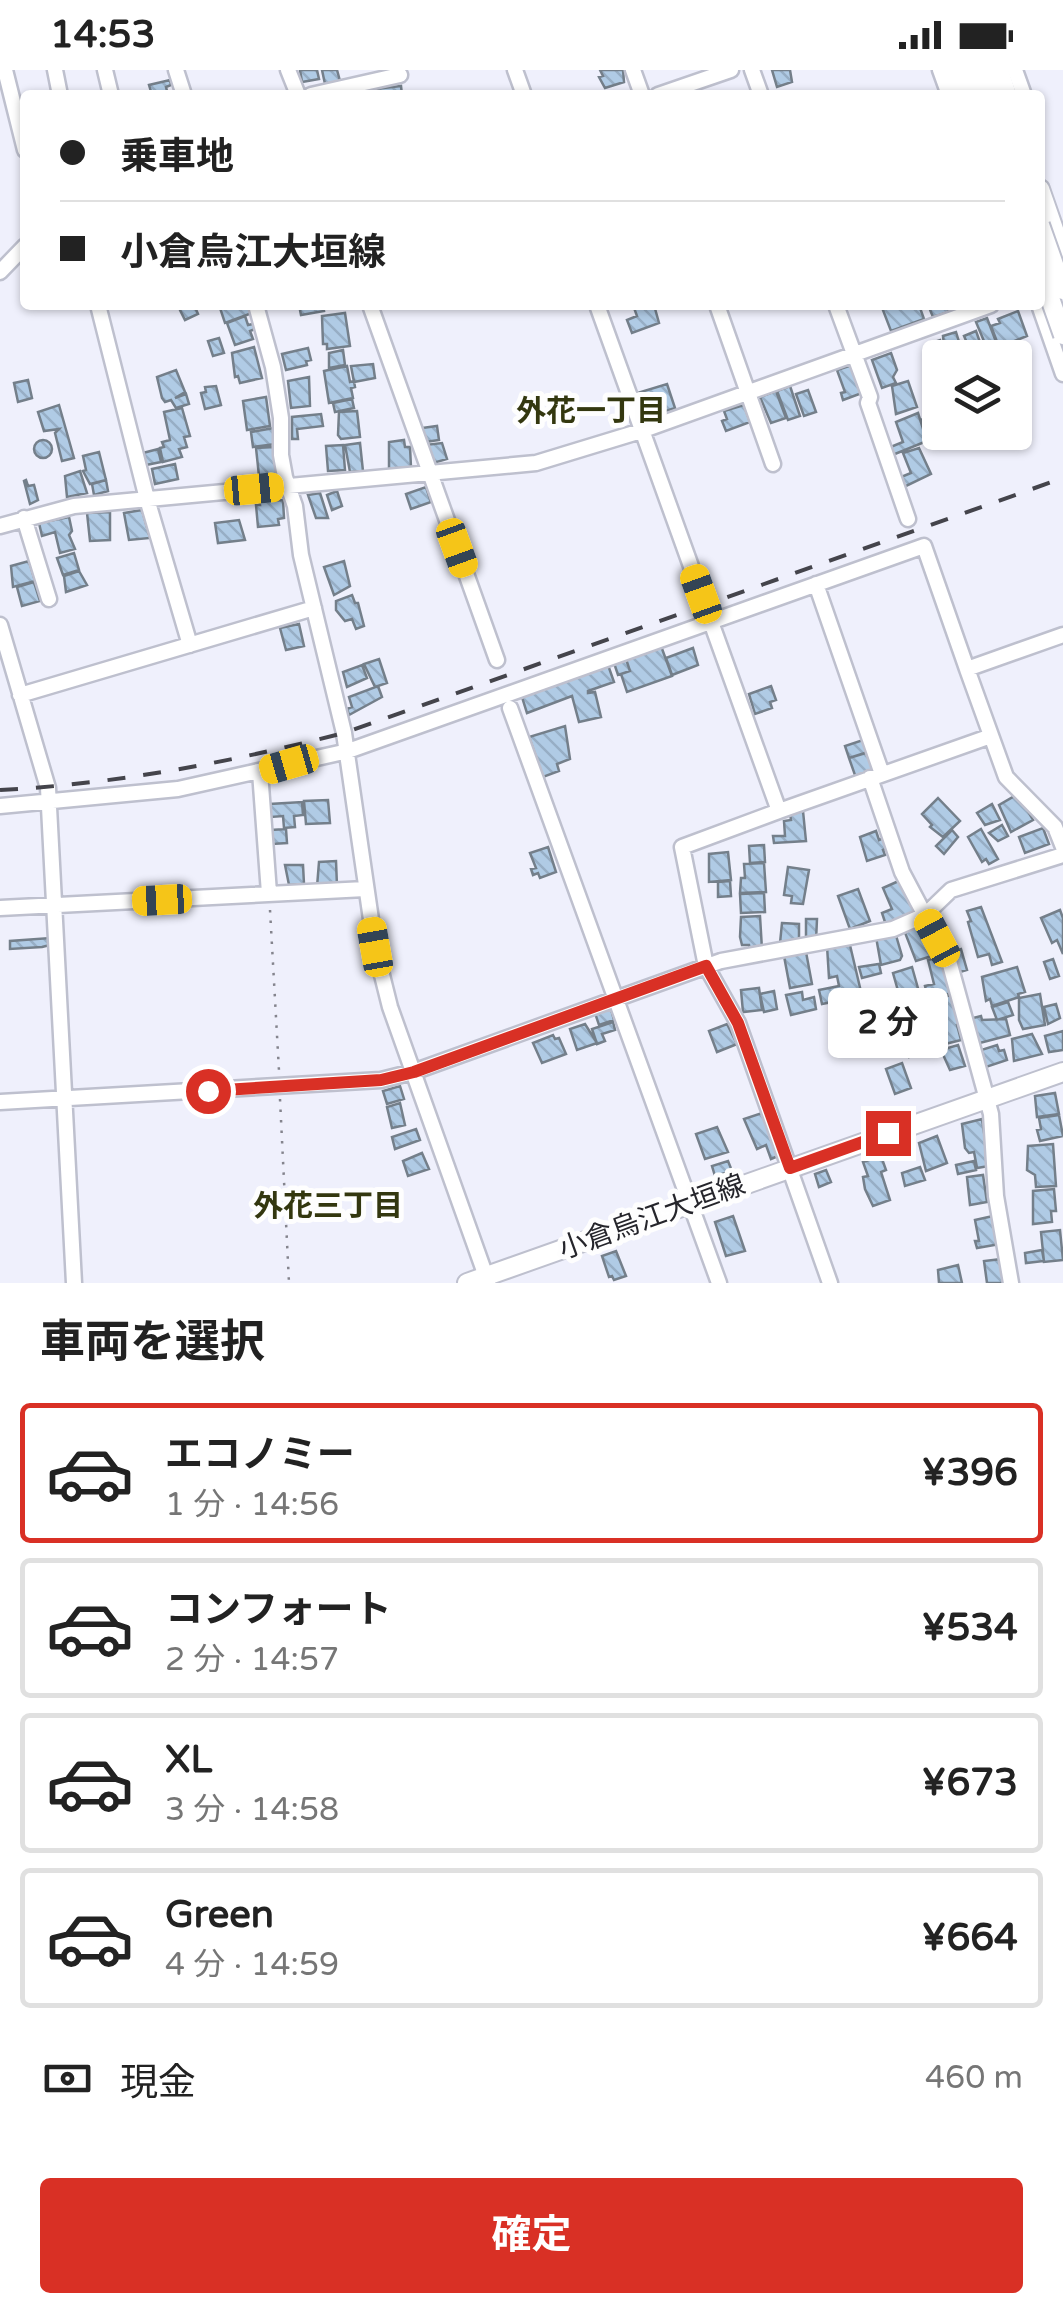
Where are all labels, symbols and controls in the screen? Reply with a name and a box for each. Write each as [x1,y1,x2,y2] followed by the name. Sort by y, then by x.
[50,12,155,58] text: 14:53
[120,134,234,180] text: 乗車地
[120,230,386,276] text: 小倉烏江大垣線
[922,340,1032,450] map controls
[922,340,1032,450] button: layers
[516,393,666,430] district label: 外花一丁目
[223,471,285,507] car
[433,515,481,581] car
[677,561,725,627] car
[256,741,322,787] car
[131,883,193,917] car
[910,904,964,972] car
[355,915,395,979] car
[828,988,948,1058] callout: 2 分
[858,1004,918,1042] text: 2 分
[186,1069,231,1114] route start
[866,1111,911,1156] route end
[554,1168,750,1266] street label: 小倉烏江大垣線
[253,1188,403,1225] district label: 外花三丁目
[40,1316,265,1370] text: 車両を選択
[45,1428,135,1518] icon: car
[165,1432,355,1478] text: エコノミー
[921,1450,1018,1496] text: ¥396
[165,1486,339,1524] text: 1 分 · 14:56
[45,1583,135,1673] icon: car
[165,1587,392,1633] text: コンフォート
[921,1605,1018,1651] text: ¥534
[165,1641,339,1679] text: 2 分 · 14:57
[165,1737,212,1783] text: XL
[45,1738,135,1828] icon: car
[921,1760,1018,1806] text: ¥673
[165,1791,339,1829] text: 3 分 · 14:58
[165,1892,274,1938] text: Green
[45,1893,135,1983] icon: car
[921,1915,1018,1961] text: ¥664
[165,1946,339,1984] text: 4 分 · 14:59
[40,2051,95,2106] icon: cash
[925,2059,1023,2097] text: 460 m
[120,2060,196,2106] text: 現金
[40,2178,1023,2293] button: 確定

